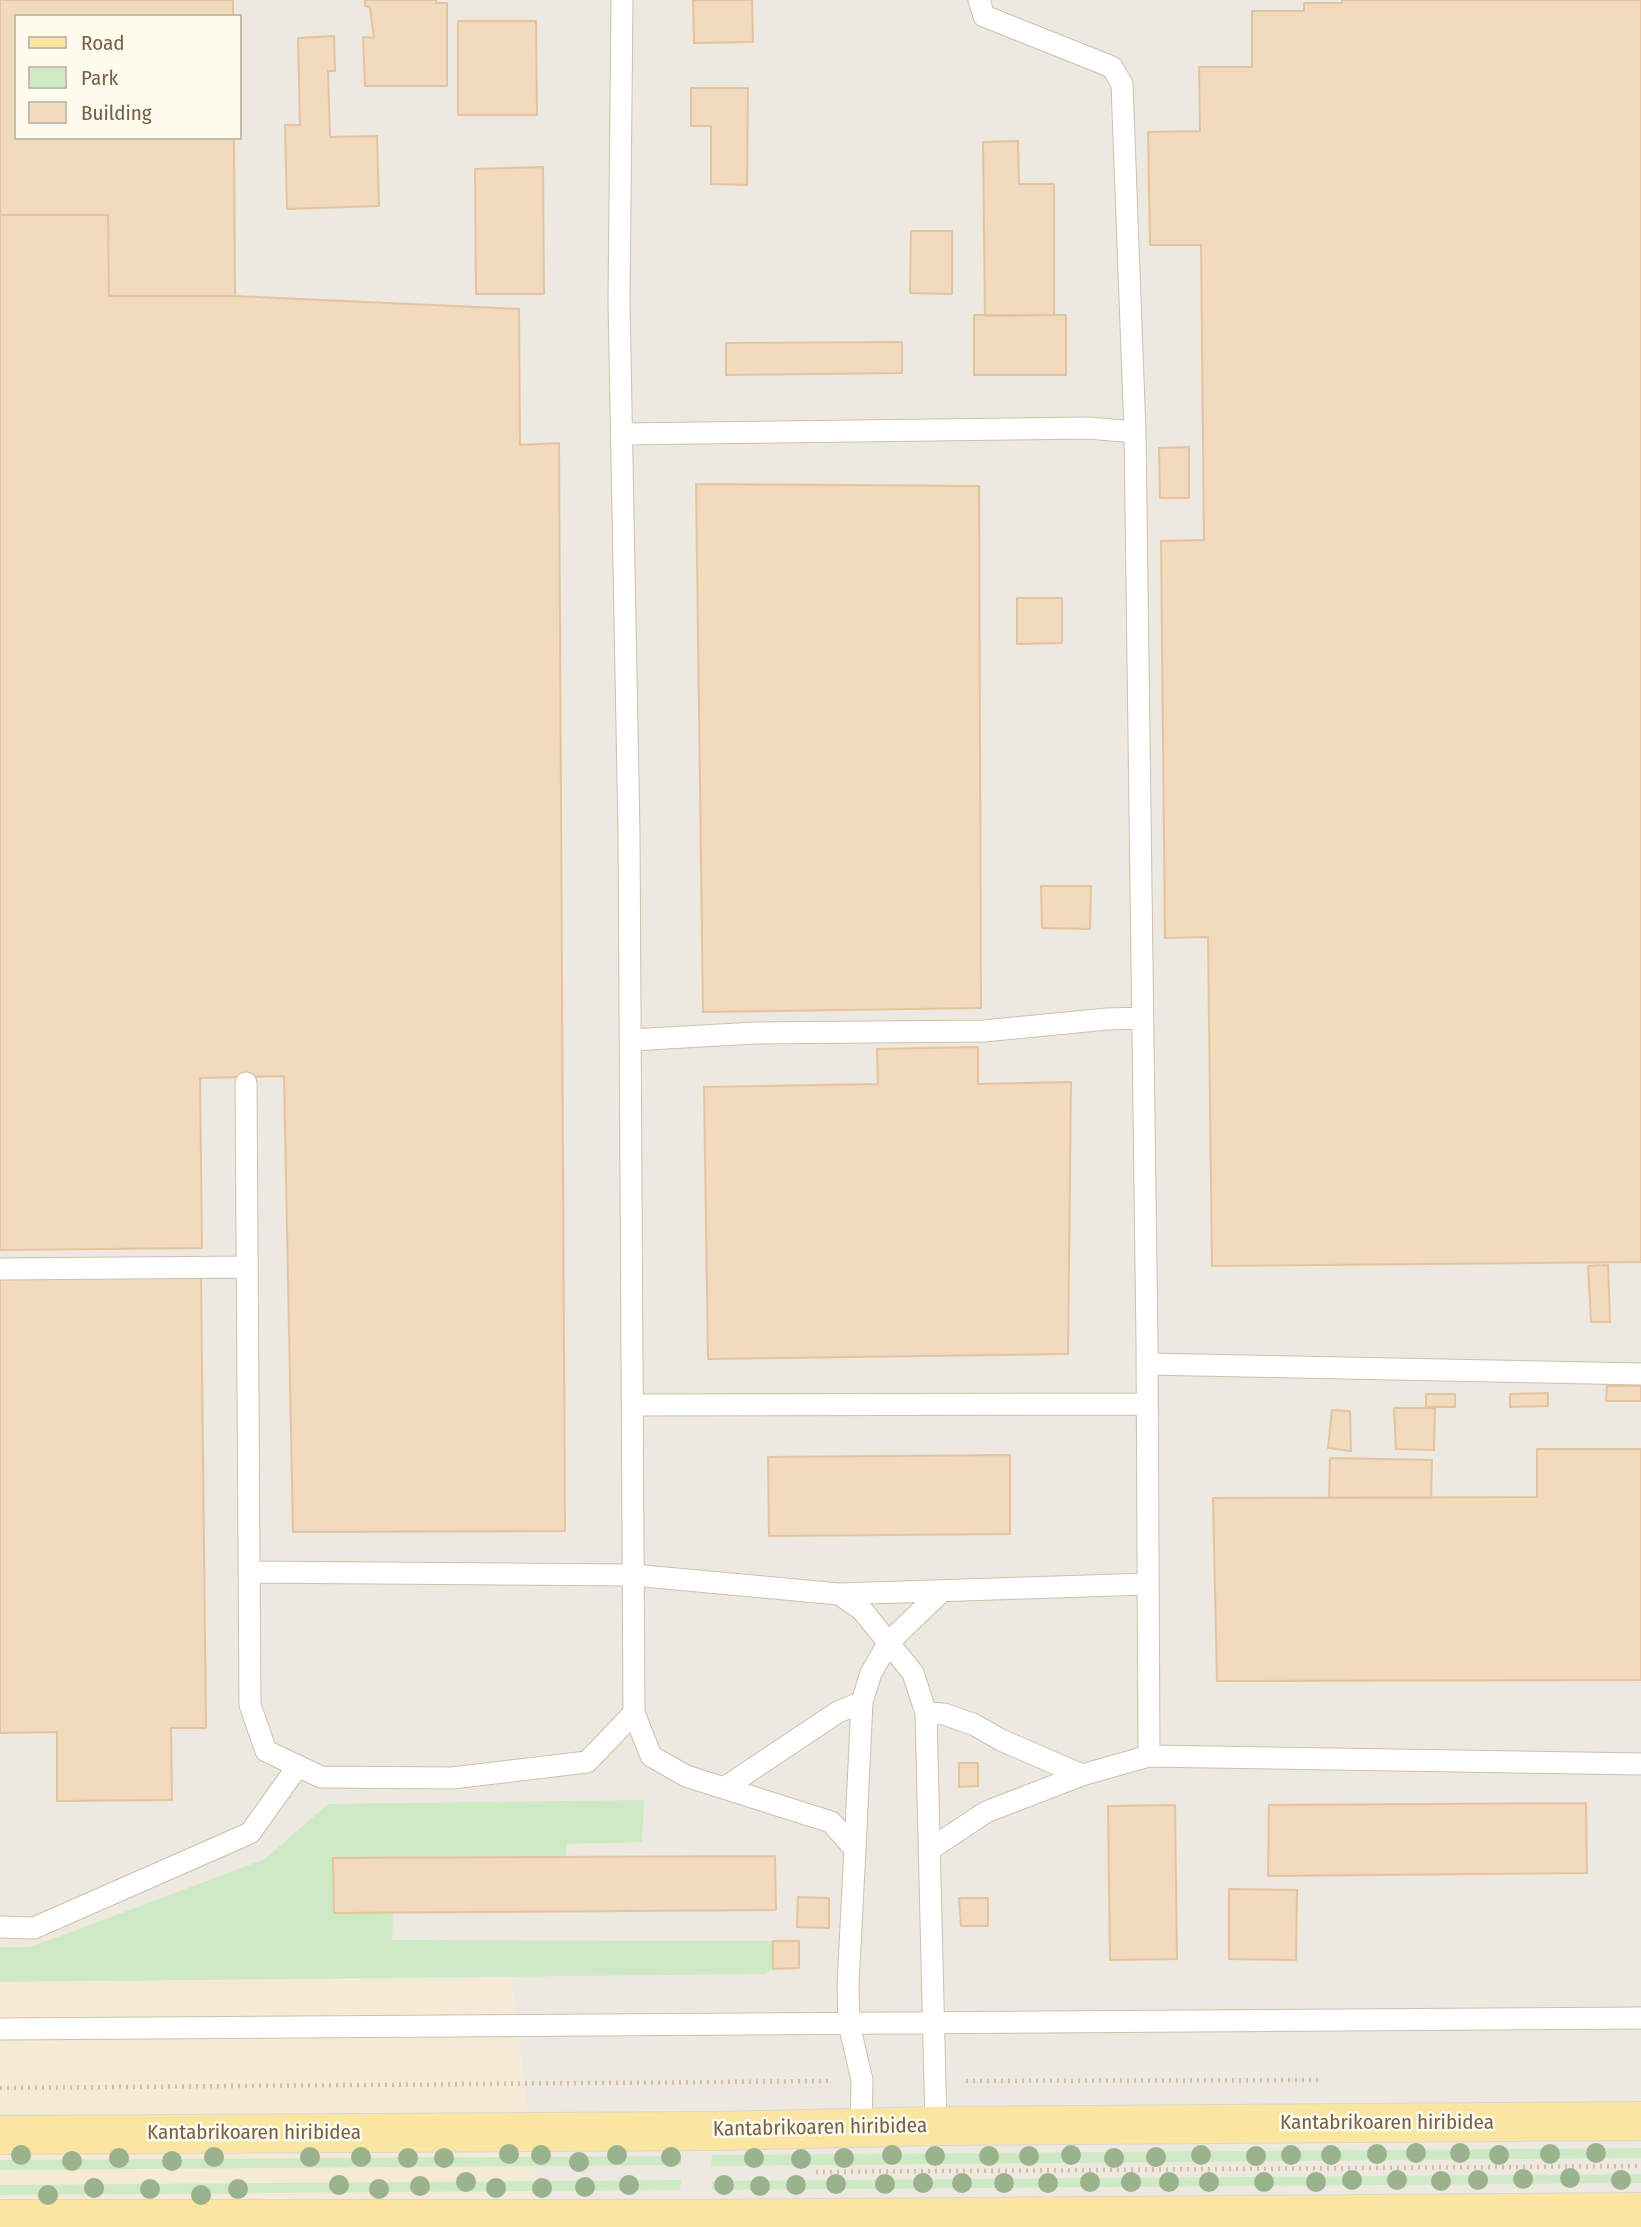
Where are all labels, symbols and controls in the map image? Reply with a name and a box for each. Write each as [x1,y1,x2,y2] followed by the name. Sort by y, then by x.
[14,14,242,140] legend
[81,30,125,56] text: Road
[81,65,118,91] text: Park
[81,100,152,126] text: Building
[1280,2110,1494,2136] street label: Kantabrikoaren hiribidea
[713,2114,927,2142] street label: Kantabrikoaren hiribidea
[147,2120,361,2146] street label: Kantabrikoaren hiribidea

